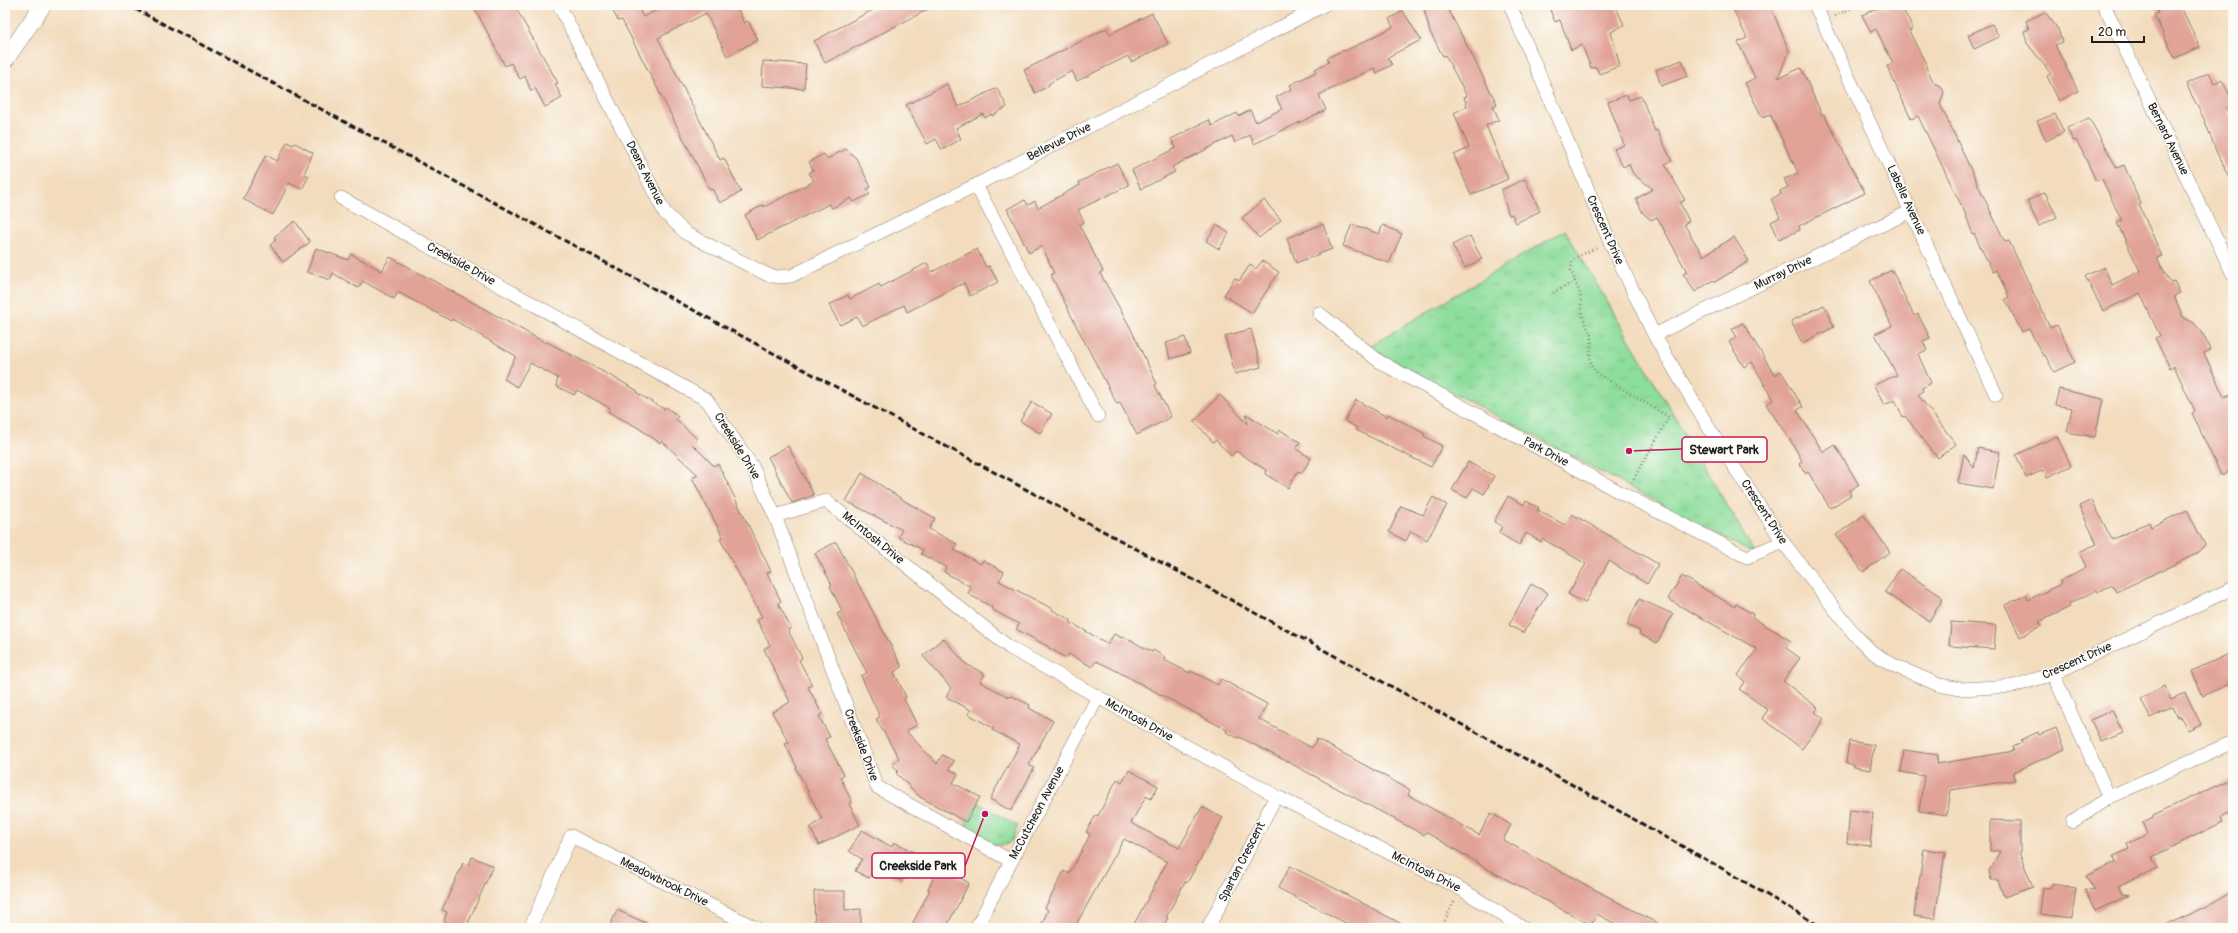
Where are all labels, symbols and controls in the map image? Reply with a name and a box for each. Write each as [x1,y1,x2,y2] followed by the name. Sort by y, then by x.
[2092,18,2144,44] scale bar
[2098,25,2127,40] text: 20 m
[2144,100,2192,178] street label: Bernard Avenue
[1024,119,1094,165] street label: Bellevue Drive
[622,138,668,208] street label: Deans Avenue
[1883,163,1929,237] street label: Labelle Avenue
[1583,193,1627,267] street label: Crescent Drive
[424,239,498,289] street label: Creekside Drive
[1752,253,1814,293] street label: Murray Drive
[711,410,764,482] street label: Creekside Drive
[1521,434,1571,470] street label: Park Drive
[1682,437,1767,462] callout: Stewart Park
[1689,442,1759,458] text: Stewart Park
[1737,477,1791,547] street label: Crescent Drive
[839,508,907,568] street label: McIntosh Drive
[2040,639,2114,683] street label: Crescent Drive
[1102,695,1176,745] street label: McIntosh Drive
[840,707,882,783] street label: Creekside Drive
[1006,764,1068,862] street label: McCutcheon Avenue
[1215,819,1269,905] street label: Spartan Crescent
[1389,848,1463,896] street label: McIntosh Drive
[872,853,965,878] callout: Creekside Park
[617,854,711,910] street label: Meadowbrook Drive
[879,858,957,874] text: Creekside Park

